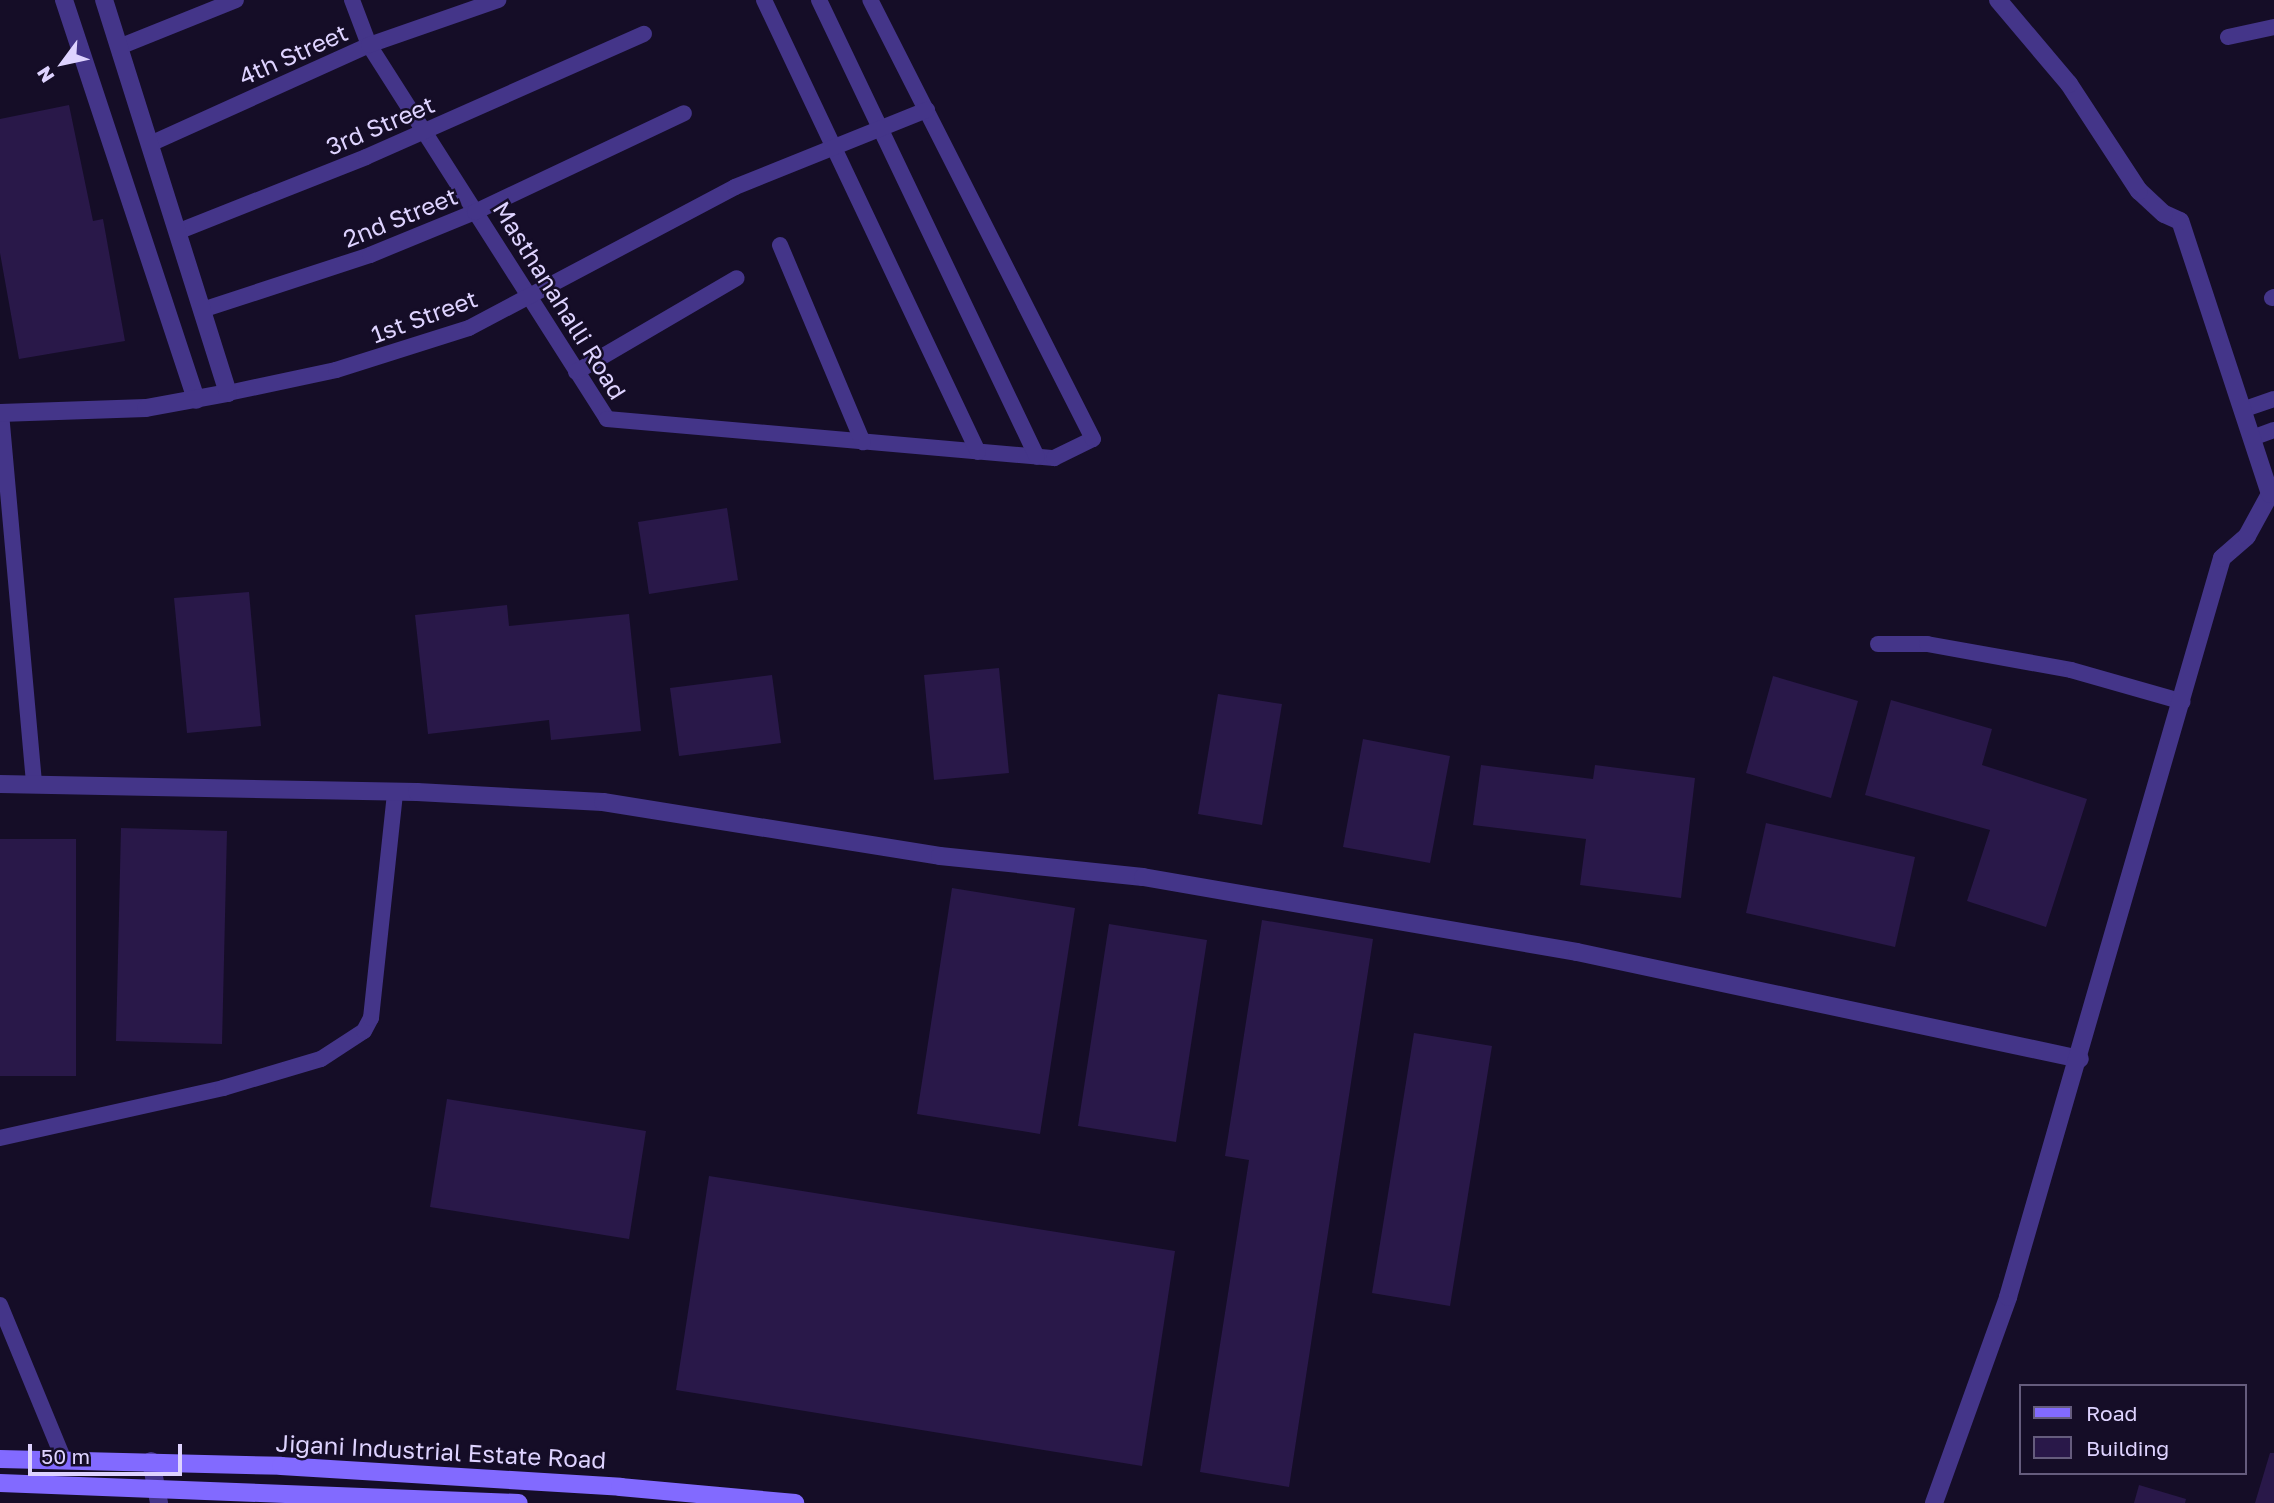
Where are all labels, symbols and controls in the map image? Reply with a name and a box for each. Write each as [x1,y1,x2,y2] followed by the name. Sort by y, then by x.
[234,17,352,91] street label: 4th Street
[28,28,98,98] north arrow
[31,62,59,87] text: N
[321,89,439,161] street label: 3rd Street
[339,181,461,253] street label: 2nd Street
[487,196,633,404] street label: Masthanahalli Road
[367,283,481,349] street label: 1st Street
[2018,1384,2246,1475] legend
[2086,1400,2137,1426] text: Road
[275,1428,607,1474] street label: Jigani Industrial Estate Road
[32,1430,186,1474] scale bar
[2086,1435,2169,1461] text: Building
[41,1443,90,1469] text: 50 m

